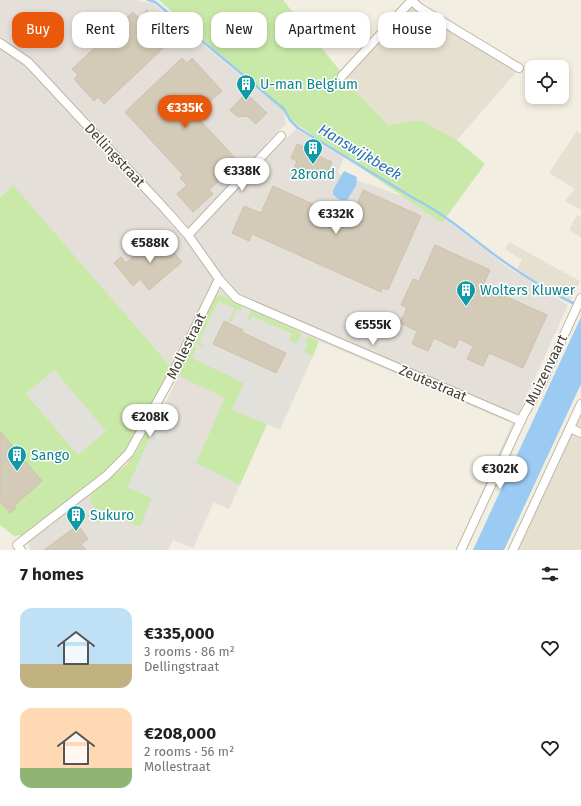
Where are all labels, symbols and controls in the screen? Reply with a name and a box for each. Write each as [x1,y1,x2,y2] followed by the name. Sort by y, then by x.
[12,12,64,48] chip: Buy
[72,12,129,48] chip: Rent
[137,12,203,48] chip: Filters
[211,12,267,48] chip: New
[275,12,370,48] chip: Apartment
[378,12,446,48] chip: House
[525,60,569,104] map controls
[525,60,569,104] button: locate
[235,73,257,101] building icon: U-man Belgium
[260,76,358,93] place label: U-man Belgium
[157,95,213,129] pin: €335K
[167,100,203,115] text: €335K
[81,120,149,191] street label: Dellingstraat
[315,120,405,184] water label: Hanswijkbeek
[302,137,324,165] building icon: 28rond
[214,158,270,192] pin: €338K
[224,163,261,178] text: €338K
[291,166,335,183] place label: 28rond
[308,201,364,235] pin: €332K
[318,206,354,221] text: €332K
[122,230,178,264] pin: €588K
[131,235,169,250] text: €588K
[455,279,477,307] building icon: Wolters Kluwer
[480,282,576,299] place label: Wolters Kluwer
[163,309,210,382] street label: Mollestraat
[345,312,401,346] pin: €555K
[355,317,391,332] text: €555K
[522,331,571,409] street label: Muizenvaart
[396,362,470,406] street label: Zeutestraat
[122,404,178,438] pin: €208K
[131,409,169,424] text: €208K
[6,444,28,472] building icon: Sango
[31,447,70,464] place label: Sango
[472,456,528,490] pin: €302K
[482,461,518,476] text: €302K
[65,504,87,532] building icon: Sukuro
[90,507,134,524] place label: Sukuro
[539,563,561,585] icon: filters
[20,564,84,585] text: 7 homes
[144,623,215,644] text: €335,000
[52,624,100,672] icon: home
[539,637,561,659] icon: heart
[144,644,235,659] text: 3 rooms · 86 m²
[144,659,219,674] text: Dellingstraat
[144,723,216,744] text: €208,000
[52,724,100,772] icon: home
[539,737,561,759] icon: heart
[144,744,234,759] text: 2 rooms · 56 m²
[144,759,210,774] text: Mollestraat

